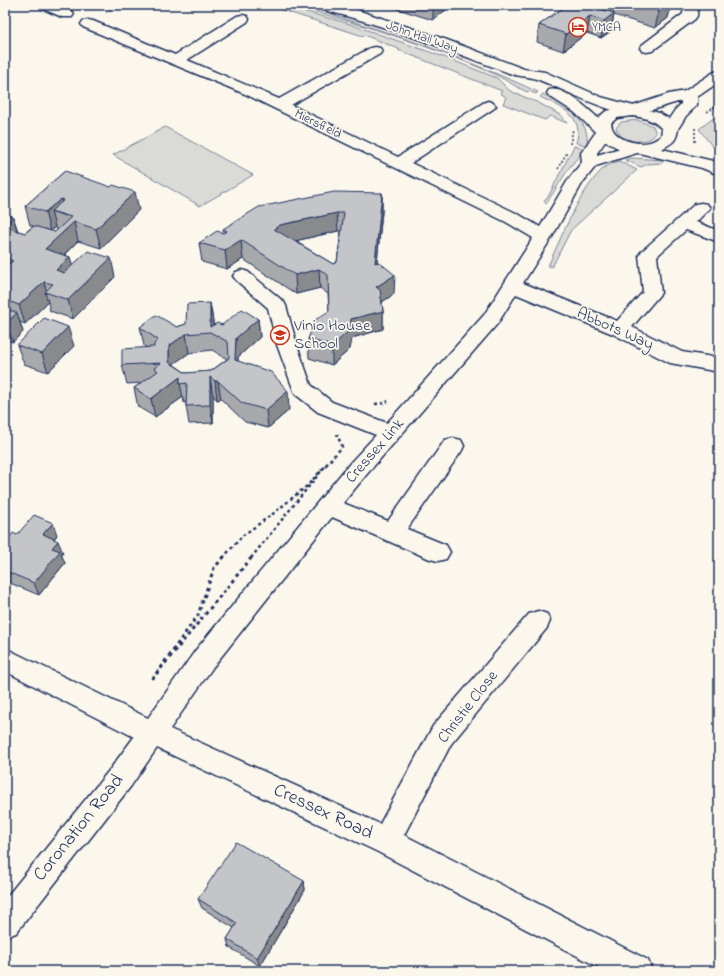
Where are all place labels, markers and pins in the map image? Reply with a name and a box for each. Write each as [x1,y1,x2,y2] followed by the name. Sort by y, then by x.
[567,16,589,38] hotel icon: YMCA
[592,18,621,37] place label: YMCA
[293,314,371,356] place label: Vinio House School
[269,324,291,346] school or university icon: Vinio House School

